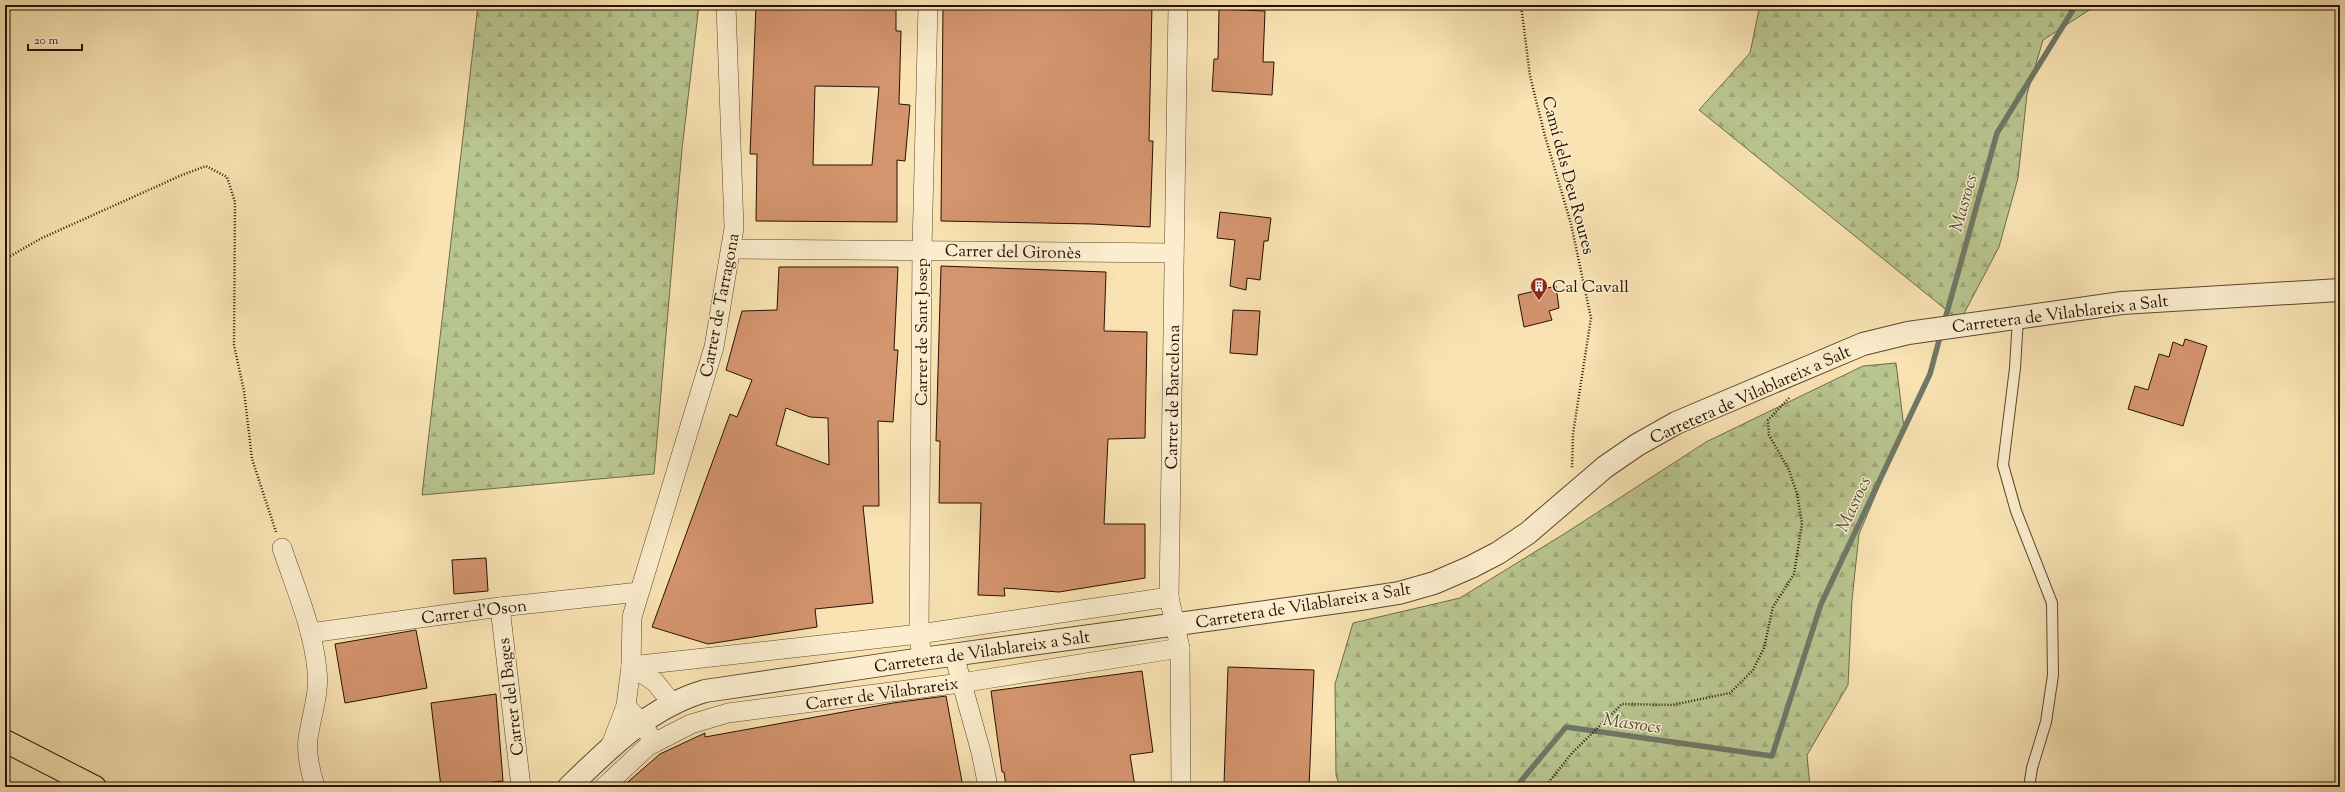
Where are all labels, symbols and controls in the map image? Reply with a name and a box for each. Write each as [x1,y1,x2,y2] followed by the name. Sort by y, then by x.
[28,26,82,52] scale bar
[34,32,59,50] text: 20 m
[1534,94,1600,258] street label: Camí dels Deu Roures
[1944,172,1985,235] water label: Masrocs
[695,231,747,380] street label: Carrer de Tarragona
[945,240,1082,266] street label: Carrer del Gironès
[911,258,935,406] street label: Carrer de Sant Josep
[1529,276,1549,301] building icon: Cal Cavall
[1552,276,1629,300] place label: Cal Cavall
[1951,290,2170,340] street label: Carretera de Vilablareix a Salt
[1161,324,1187,470] street label: Carrer de Barcelona
[1647,341,1855,451] street label: Carretera de Vilablareix a Salt
[1831,473,1879,537] water label: Masrocs
[1194,578,1413,636] street label: Carretera de Vilablareix a Salt
[420,595,528,631] street label: Carrer d'Oson
[873,626,1092,680] street label: Carretera de Vilablareix a Salt
[493,636,531,757] street label: Carrer del Bages
[804,672,960,718] street label: Carrer de Vilabrareix
[1601,708,1663,742] water label: Masrocs

